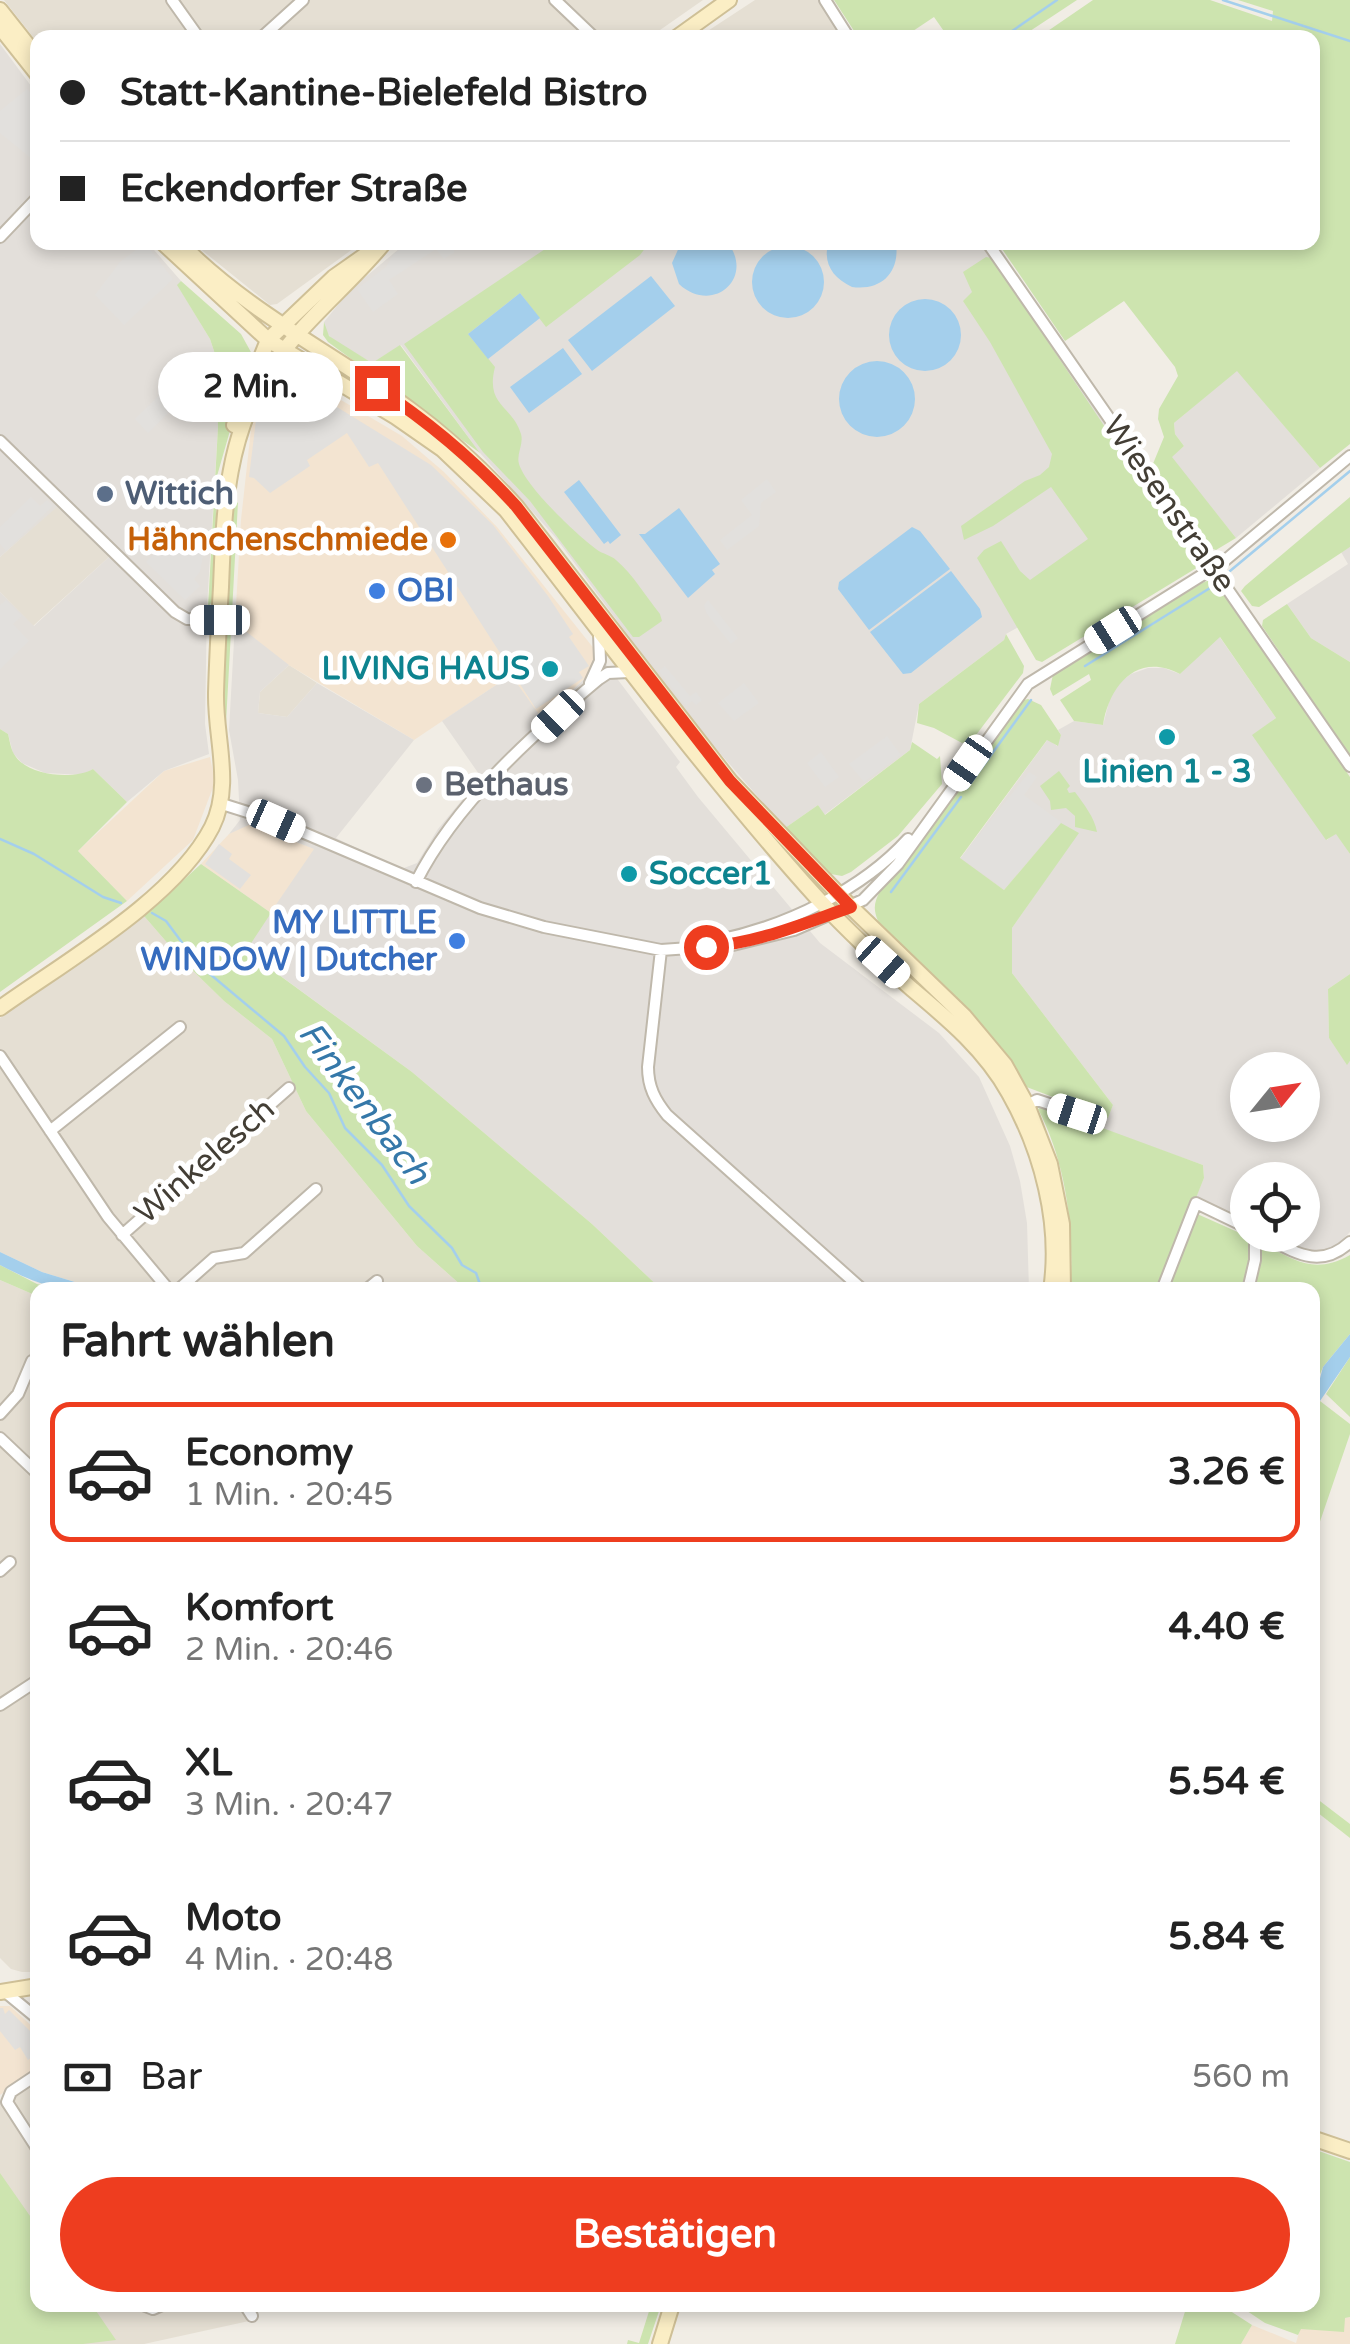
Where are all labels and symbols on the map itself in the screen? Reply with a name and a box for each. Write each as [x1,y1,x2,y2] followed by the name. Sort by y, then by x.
[157,353,342,423] callout: 2 Min.
[355,366,400,411] route end
[1094,409,1244,599] street label: Wiesenstraße
[125,475,234,513] place label: Wittich
[94,483,116,505] marker: Wittich
[127,521,428,559] place label: Hähnchenschmiede
[437,529,459,551] marker: Hähnchenschmiede
[397,572,454,610] place label: OBI
[366,580,388,602] marker: OBI
[1080,601,1146,659] car
[190,605,250,635] car
[321,650,530,688] place label: LIVING HAUS
[539,658,561,680] marker: LIVING HAUS
[526,684,590,748] car
[1156,726,1178,748] marker: Linien 1 - 3
[939,730,997,796] car
[1082,753,1252,791] place label: Linien 1 - 3
[444,766,569,804] place label: Bethaus
[413,774,435,796] marker: Bethaus
[242,795,310,847] car
[649,855,773,893] place label: Soccer1
[618,863,640,885] marker: Soccer1
[141,904,438,979] place label: MY LITTLE WINDOW | Dutcher
[684,925,729,970] route start
[446,930,468,952] marker: MY LITTLE WINDOW | Dutcher
[851,931,915,993] car
[289,1013,440,1194] water label: Finkenbach
[1230,1052,1320,1142] north arrow
[127,1090,283,1232] street label: Winkelesch
[1044,1090,1110,1138] car

